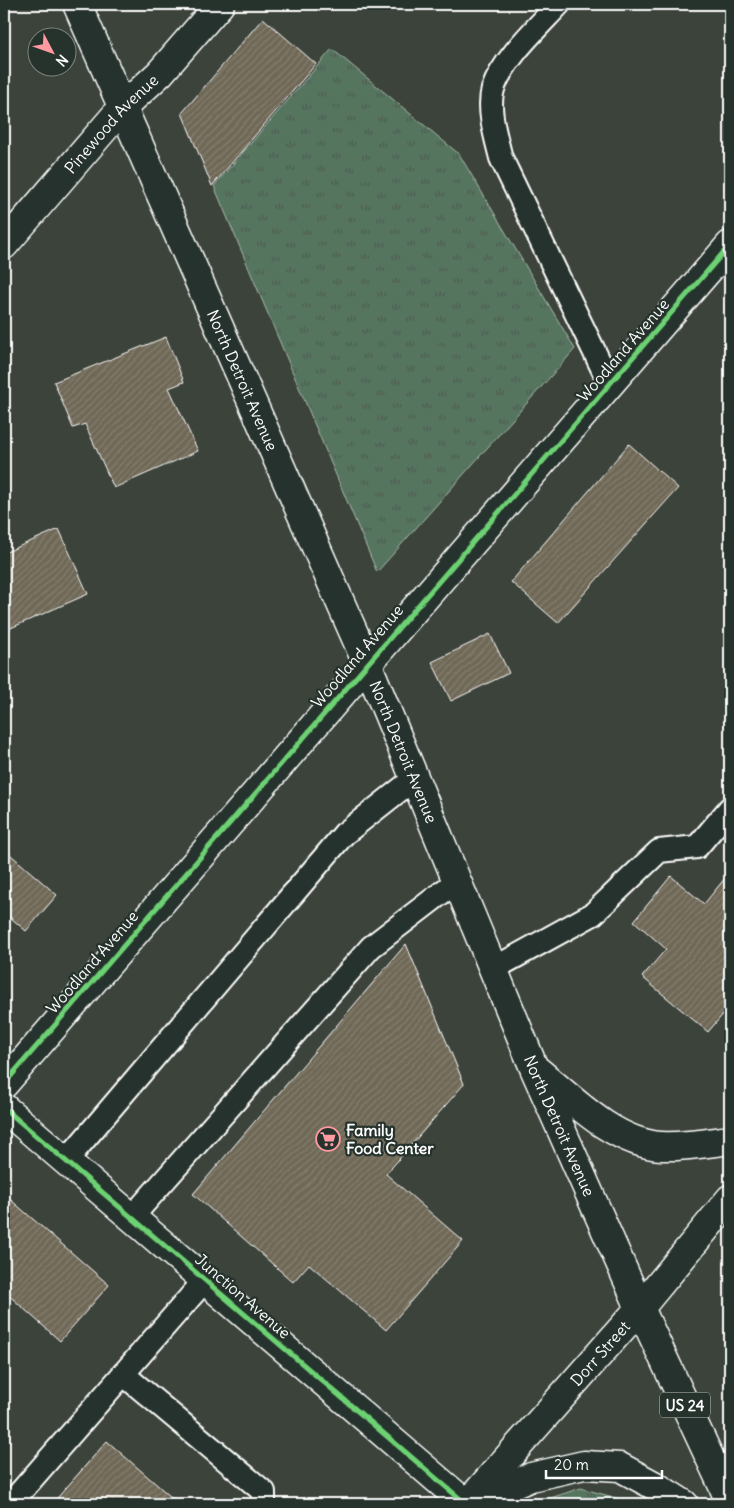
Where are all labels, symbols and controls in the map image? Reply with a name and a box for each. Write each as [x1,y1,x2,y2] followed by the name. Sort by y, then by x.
[28,28,78,78] north arrow
[52,51,72,70] text: N
[60,70,162,177] street label: Pinewood Avenue
[573,294,673,406] street label: Woodland Avenue
[203,307,282,454] street label: North Detroit Avenue
[307,600,407,712] street label: Woodland Avenue
[365,678,442,826] street label: North Detroit Avenue
[42,906,142,1018] street label: Woodland Avenue
[520,1052,599,1199] street label: North Detroit Avenue
[346,1120,434,1158] place label: Family Food Center
[315,1126,341,1152] supermarket icon: Family Food Center
[191,1249,295,1343] street label: Junction Avenue
[566,1316,634,1390] street label: Dorr Street
[660,1392,710,1418] road number: US 24
[546,1448,663,1480] scale bar
[554,1455,589,1474] text: 20 m

